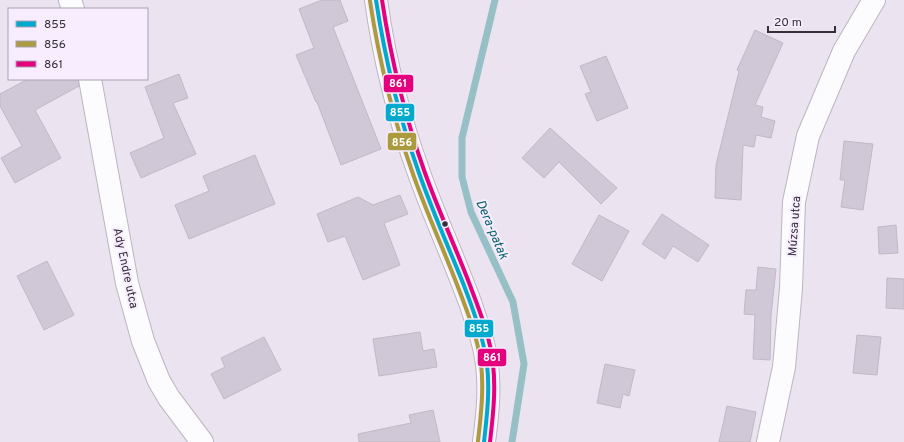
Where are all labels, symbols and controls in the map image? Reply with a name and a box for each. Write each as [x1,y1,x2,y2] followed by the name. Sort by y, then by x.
[8,8,148,80] legend
[768,8,835,34] scale bar
[774,15,802,31] text: 20 m
[44,17,66,33] text: 855
[44,37,66,53] text: 856
[44,57,63,73] text: 861
[383,74,414,93] line badge: 861
[389,77,407,91] text: 861
[385,103,415,122] line badge: 855
[390,106,410,120] text: 855
[387,132,417,151] line badge: 856
[392,136,412,150] text: 856
[785,195,805,257] street label: Múzsa utca
[472,198,511,262] water label: Dera-patak
[440,219,450,229] unlabelled marker
[109,227,141,310] street label: Ady Endre utca
[464,319,494,338] line badge: 855
[469,322,489,336] text: 855
[477,348,507,367] line badge: 861
[483,351,501,365] text: 861

